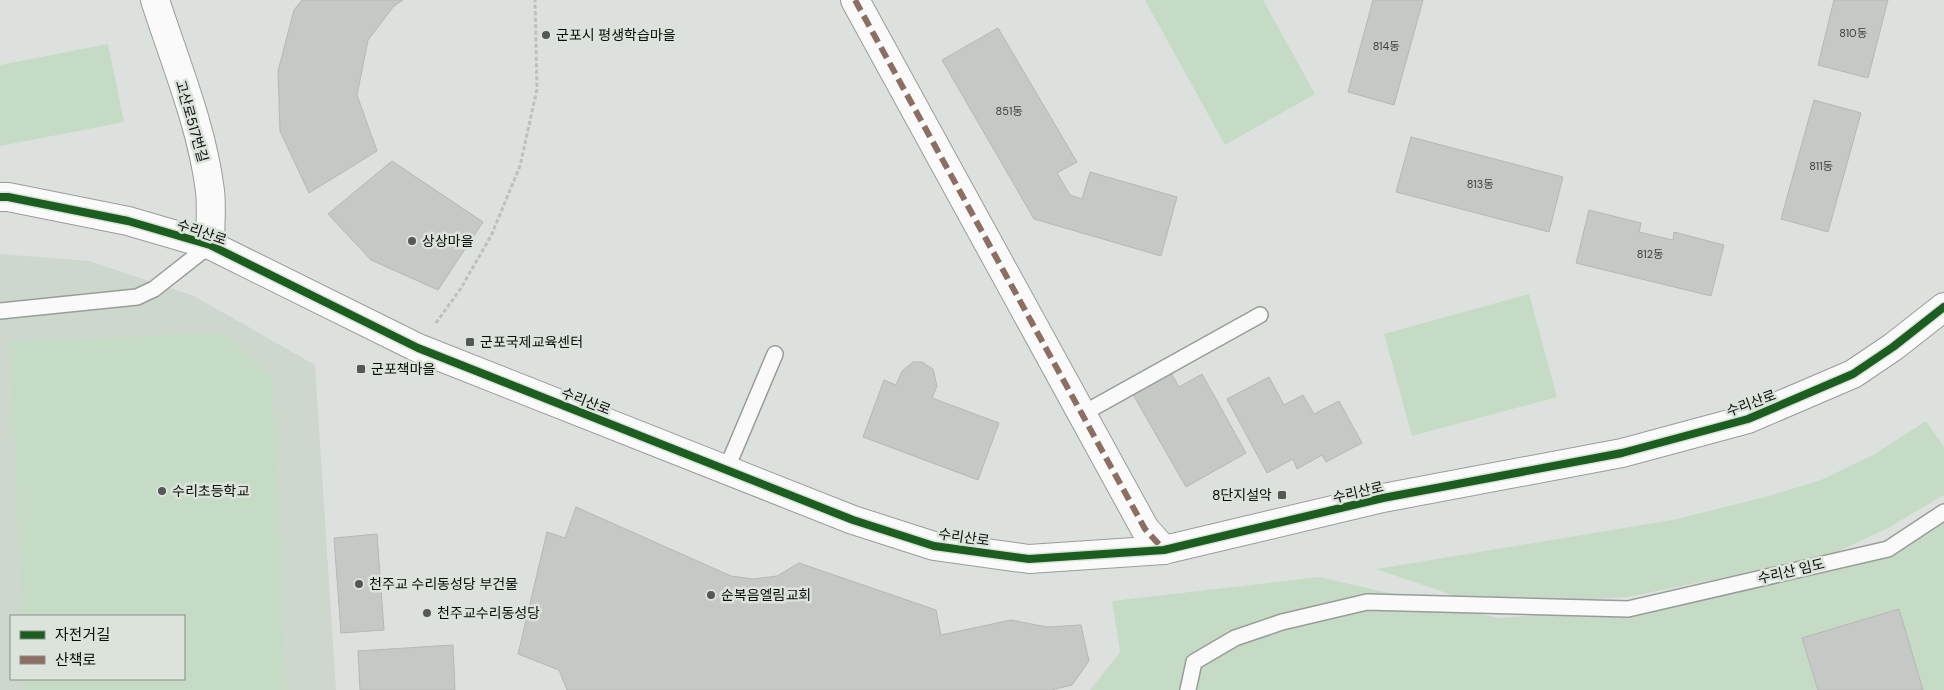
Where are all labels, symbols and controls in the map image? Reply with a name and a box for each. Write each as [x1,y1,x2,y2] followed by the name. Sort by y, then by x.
[556,26,676,44] place label: 군포시 평생학습마을
[1839,26,1867,40] house number: 810동
[540,29,552,41] marker: 군포시 평생학습마을
[1373,39,1399,53] house number: 814동
[172,78,212,164] street label: 고산로517번길
[996,104,1022,118] house number: 851동
[1809,159,1833,173] house number: 811동
[1467,177,1493,191] house number: 813동
[175,215,229,249] street label: 수리산로
[422,232,474,250] place label: 상상마을
[406,235,418,247] marker: 상상마을
[1637,247,1663,261] house number: 812동
[480,333,583,351] place label: 군포국제교육센터
[464,336,476,348] marker: 군포국제교육센터
[371,360,436,378] place label: 군포책마을
[355,363,367,375] marker: 군포책마을
[559,383,613,419] street label: 수리산로
[1724,386,1778,420] street label: 수리산로
[1331,477,1385,507] street label: 수리산로
[172,482,249,500] place label: 수리초등학교
[156,485,168,497] marker: 수리초등학교
[1212,486,1272,504] place label: 8단지설악
[1276,489,1288,501] marker: 8단지설악
[937,525,991,550] street label: 수리산로
[1756,555,1826,587] street label: 수리산 임도
[369,575,518,593] place label: 천주교 수리동성당 부건물
[353,578,365,590] marker: 천주교 수리동성당 부건물
[721,586,811,604] place label: 순복음엘림교회
[705,589,717,601] marker: 순복음엘림교회
[437,604,540,622] place label: 천주교수리동성당
[421,607,433,619] marker: 천주교수리동성당
[10,615,185,680] legend
[55,625,110,645] text: 자전거길
[55,650,96,670] text: 산책로

